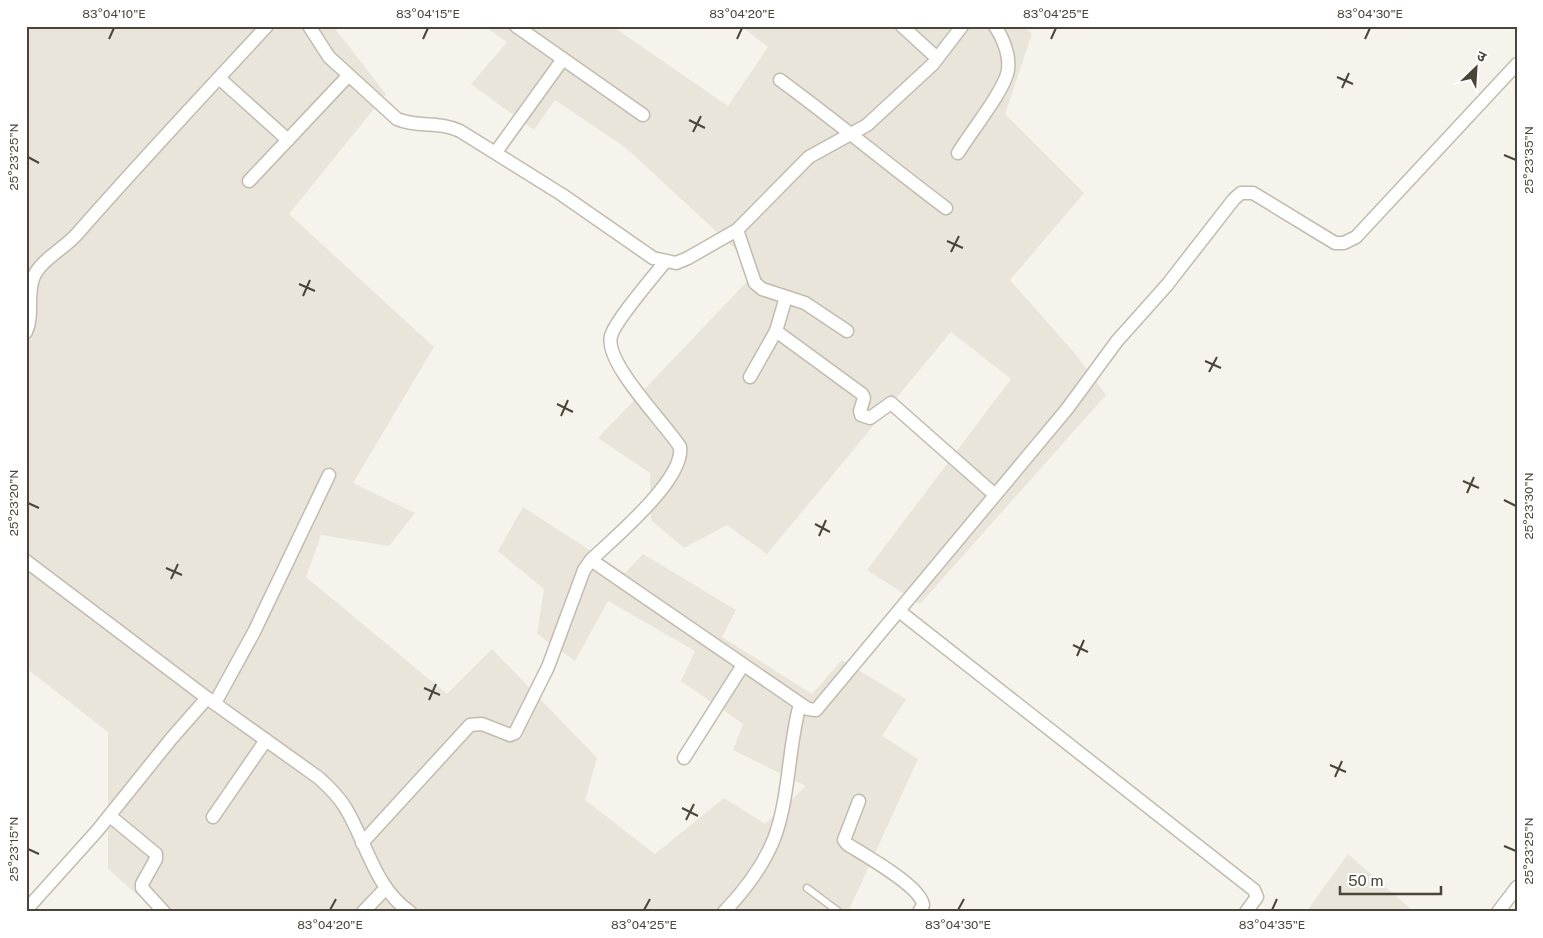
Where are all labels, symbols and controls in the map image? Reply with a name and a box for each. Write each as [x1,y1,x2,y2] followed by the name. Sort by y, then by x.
[82,7,146,21] text: 83°04'10"E
[396,7,460,21] text: 83°04'15"E
[709,7,775,21] text: 83°04'20"E
[1023,7,1089,21] text: 83°04'25"E
[1337,7,1403,21] text: 83°04'30"E
[1450,42,1500,92] north arrow
[1474,47,1489,66] text: उ
[7,123,21,191] text: 25°23'25"N
[1522,126,1536,194] text: 25°23'35"N
[7,470,21,536] text: 25°23'20"N
[1522,472,1536,540] text: 25°23'30"N
[7,817,21,881] text: 25°23'15"N
[1522,817,1536,885] text: 25°23'25"N
[1340,863,1442,895] scale bar
[1348,872,1383,889] text: 50 m
[297,918,363,932] text: 83°04'20"E
[611,918,677,932] text: 83°04'25"E
[925,918,991,932] text: 83°04'30"E
[1239,918,1305,932] text: 83°04'35"E

